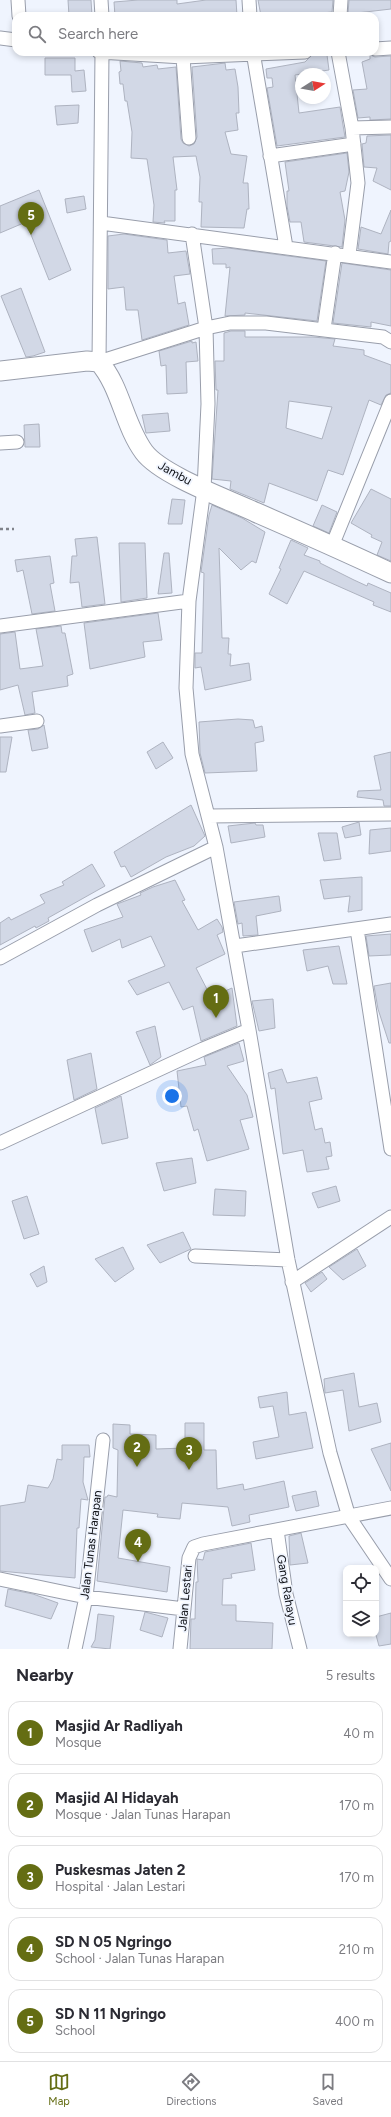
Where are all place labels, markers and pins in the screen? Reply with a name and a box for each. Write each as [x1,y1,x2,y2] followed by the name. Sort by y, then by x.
[18,202,44,235] pin: 5
[203,985,229,1018] pin: 1
[124,1434,150,1467] pin: 2
[176,1437,202,1470] pin: 3
[125,1529,151,1562] pin: 4

